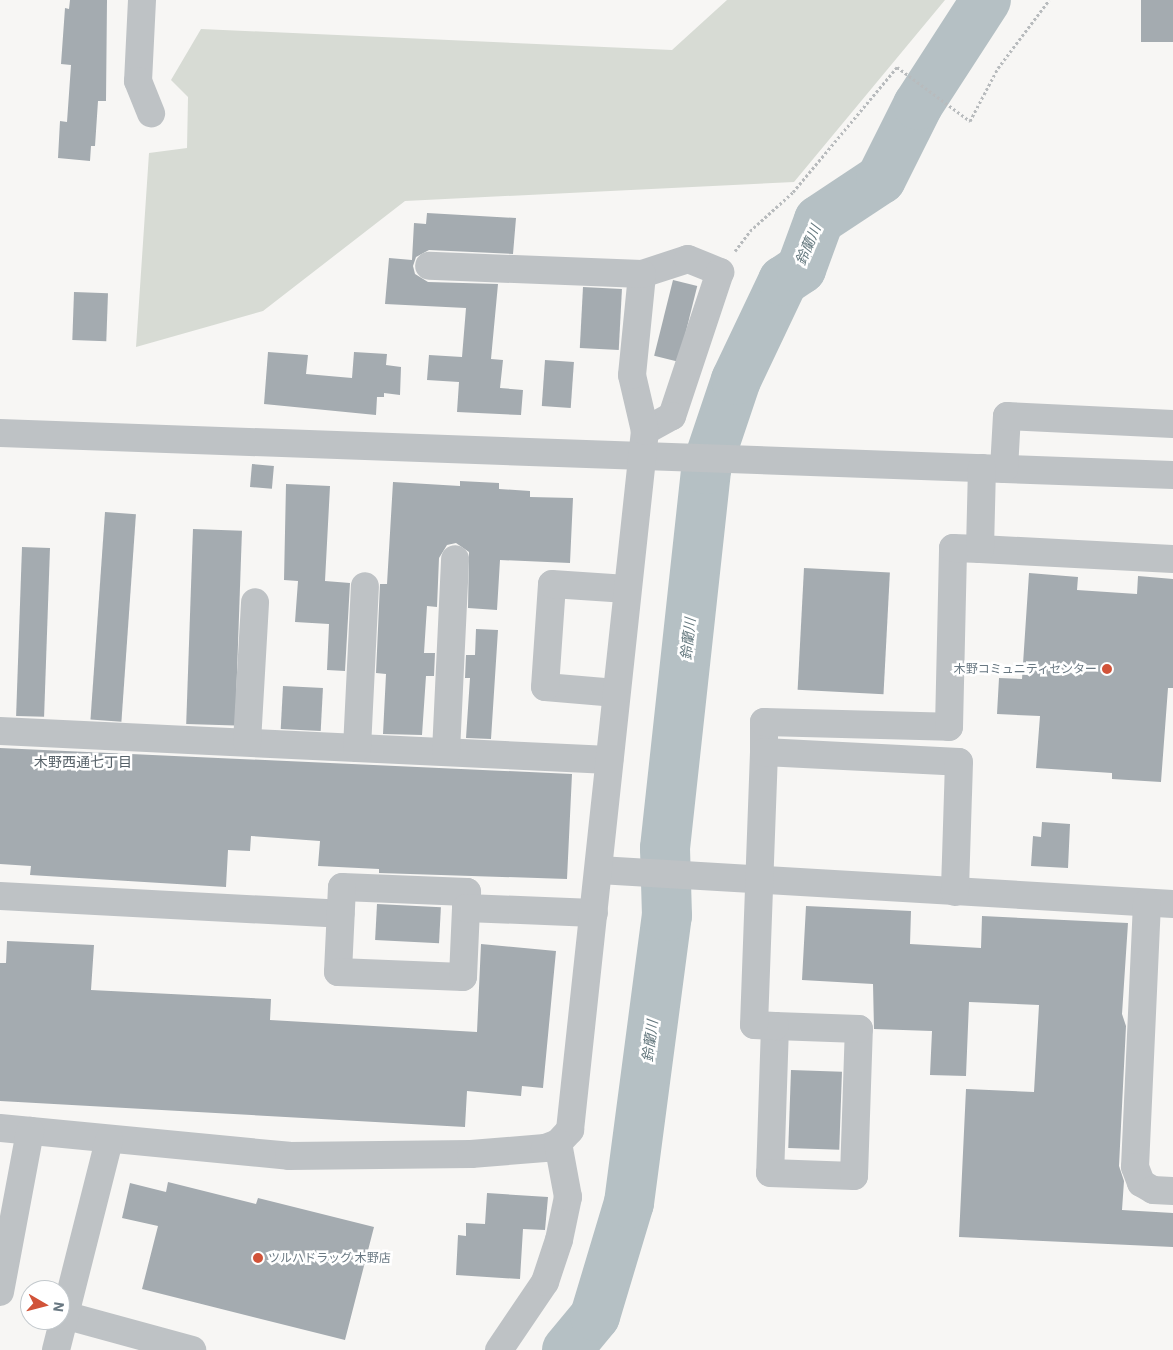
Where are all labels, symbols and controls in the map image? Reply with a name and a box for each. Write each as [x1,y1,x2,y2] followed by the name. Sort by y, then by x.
[792,222,824,268] water label: 鈴蘭川
[677,617,699,661] water label: 鈴蘭川
[953,662,1097,676] place label: 木野コミュニティセンター
[1101,663,1113,675] marker: 木野コミュニティセンター
[34,754,132,770] district label: 木野西通七丁目
[639,1019,661,1063] water label: 鈴蘭川
[268,1251,391,1265] place label: ツルハドラッグ 木野店
[252,1252,264,1264] marker: ツルハドラッグ 木野店
[20,1280,70,1330] north arrow
[49,1301,68,1313] text: N

